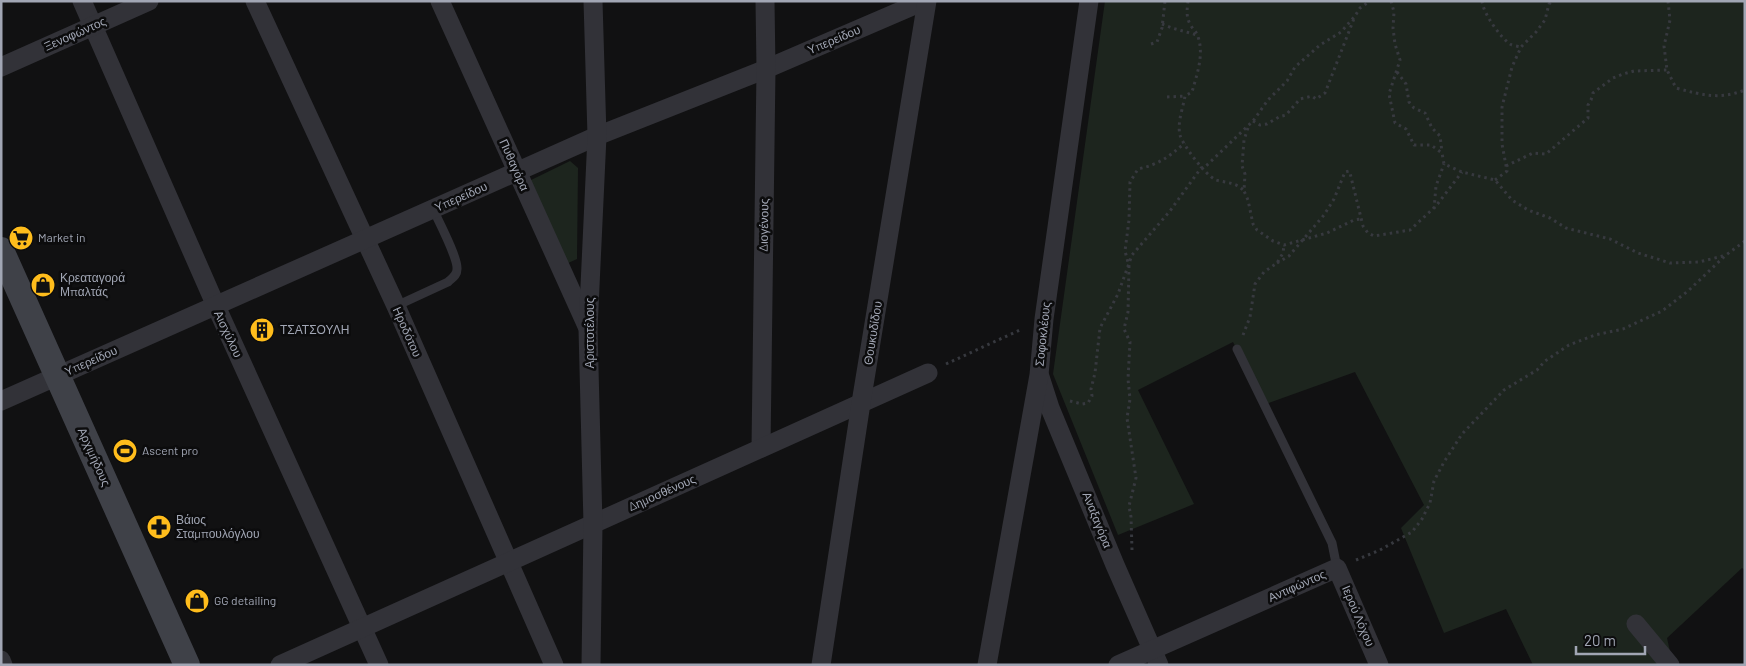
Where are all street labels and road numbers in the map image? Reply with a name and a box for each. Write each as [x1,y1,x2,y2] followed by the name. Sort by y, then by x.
[42,13,108,54] street label: Ξενοφώντος
[805,22,862,57] street label: Υπερείδου
[496,136,533,193] street label: Πυθαγόρα
[432,178,489,215] street label: Υπερείδου
[756,198,771,252] street label: Διογένους
[582,297,597,368] street label: Αριστοτέλους
[860,300,884,366] street label: Θουκυδίδου
[1032,301,1053,367] street label: Σοφοκλέους
[390,304,425,359] street label: Ηροδότου
[211,308,246,360] street label: Αισχύλου
[62,342,119,379] street label: Υπερείδου
[75,425,114,489] street label: Αρχιμήδους
[626,471,698,514] street label: Δημοσθένους
[1079,490,1116,550] street label: Αναξαγόρα
[1266,566,1328,605] street label: Αντιφώντος
[1339,583,1378,649] street label: Ιερού Λόχου

